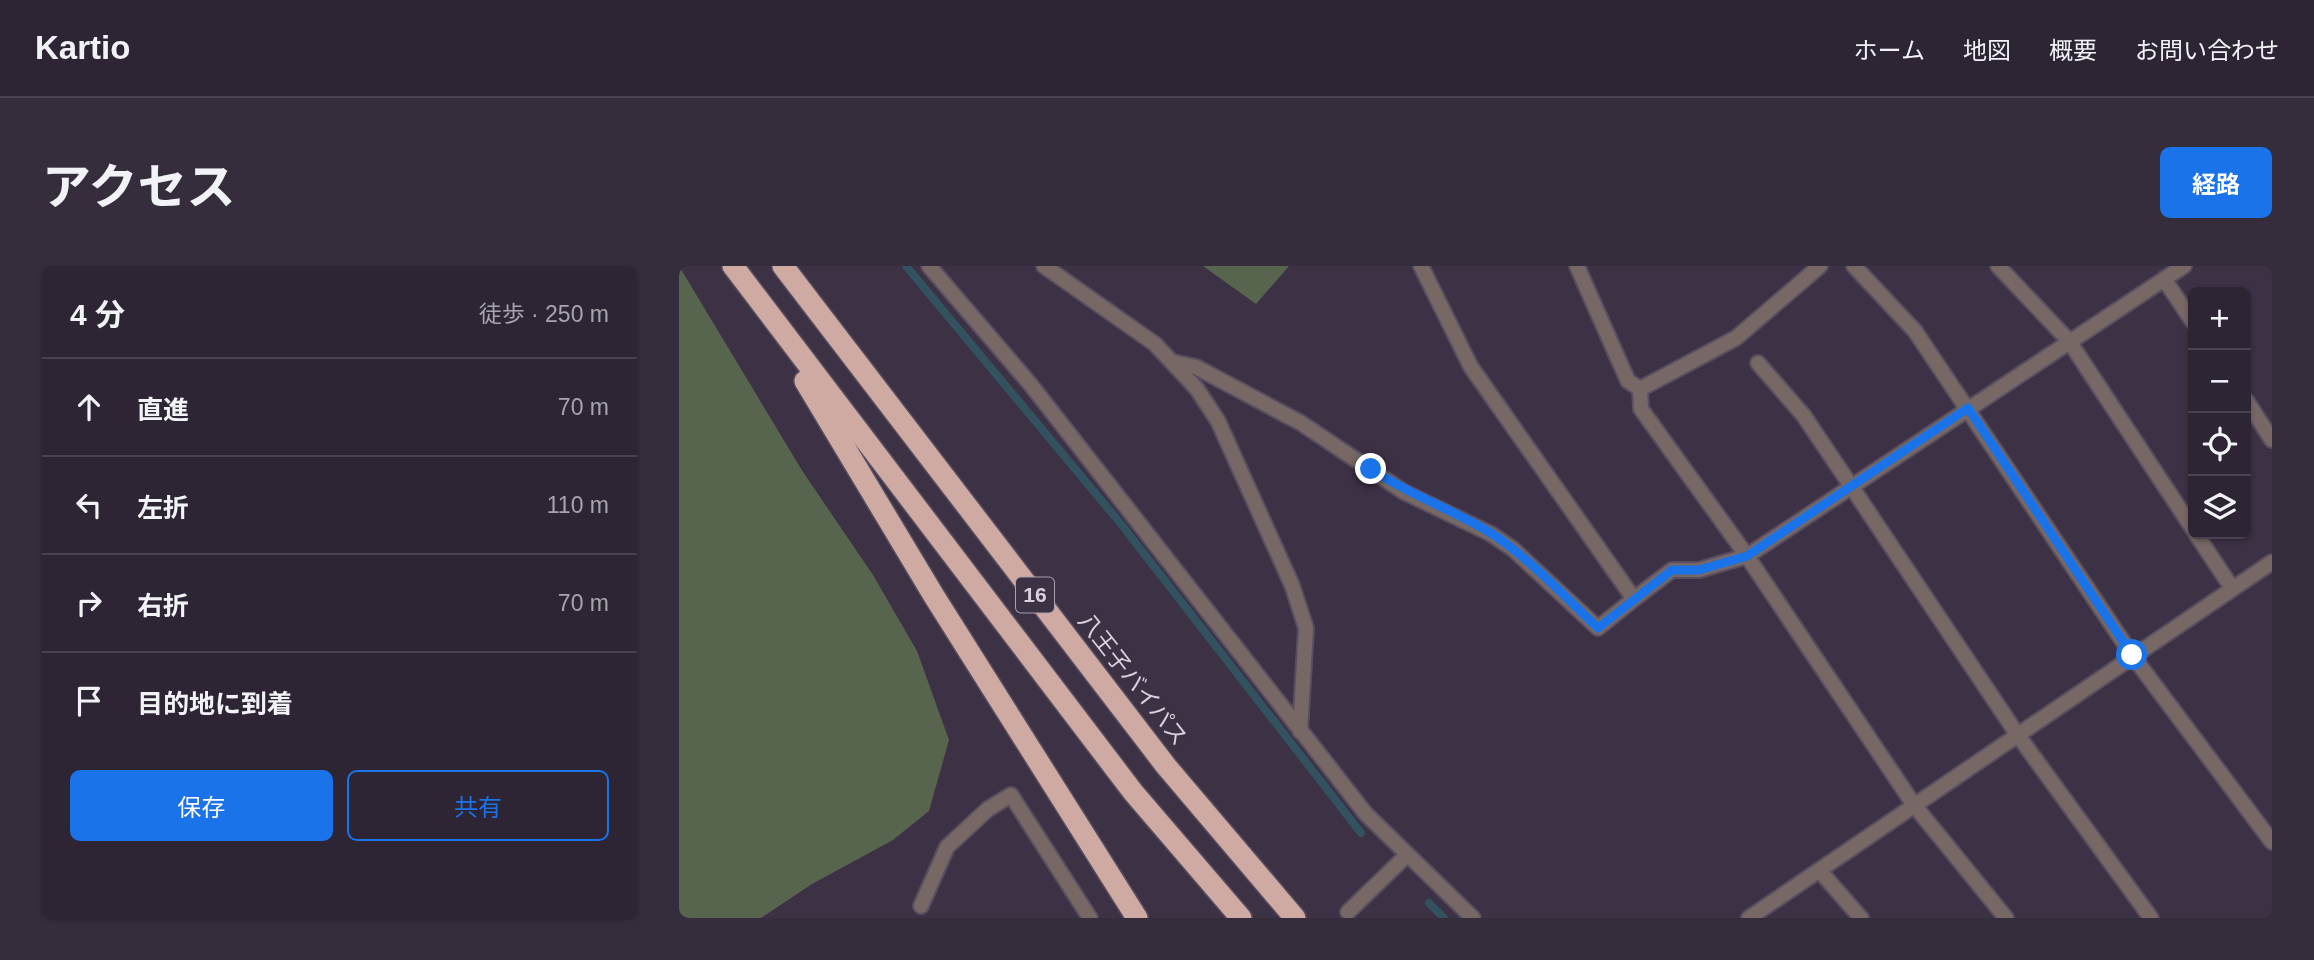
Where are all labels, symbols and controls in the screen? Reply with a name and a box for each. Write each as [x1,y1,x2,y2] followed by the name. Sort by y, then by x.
[35,29,130,66] text: Kartio
[1854,37,1925,64] text: ホーム
[1963,37,2011,64] text: 地図
[2049,37,2097,64] text: 概要
[2135,37,2279,64] text: お問い合わせ
[2160,147,2272,218] button: 経路
[42,160,236,214] text: アクセス
[2188,287,2251,539] map controls
[2188,287,2251,350] button: +
[70,298,125,331] text: 4 分
[479,301,609,327] text: 徒歩 · 250 m
[2188,350,2251,413] button: −
[70,388,108,426] icon: ahead
[558,394,609,420] text: 70 m
[137,395,189,425] text: 直進
[2188,413,2251,476] button: locate
[1355,453,1386,484] route end
[2188,476,2251,539] button: layers
[70,486,108,524] icon: left
[547,492,609,518] text: 110 m
[137,493,189,523] text: 左折
[1016,578,1054,612] road number: 16
[70,584,108,622] icon: right
[558,590,609,616] text: 70 m
[137,591,189,621] text: 右折
[1073,608,1193,750] street label: 八王子バイパス
[2116,639,2147,670] route start
[70,682,108,720] icon: arrive
[137,689,293,719] text: 目的地に到着
[70,770,333,841] button: 保存
[347,770,609,841] button: 共有

